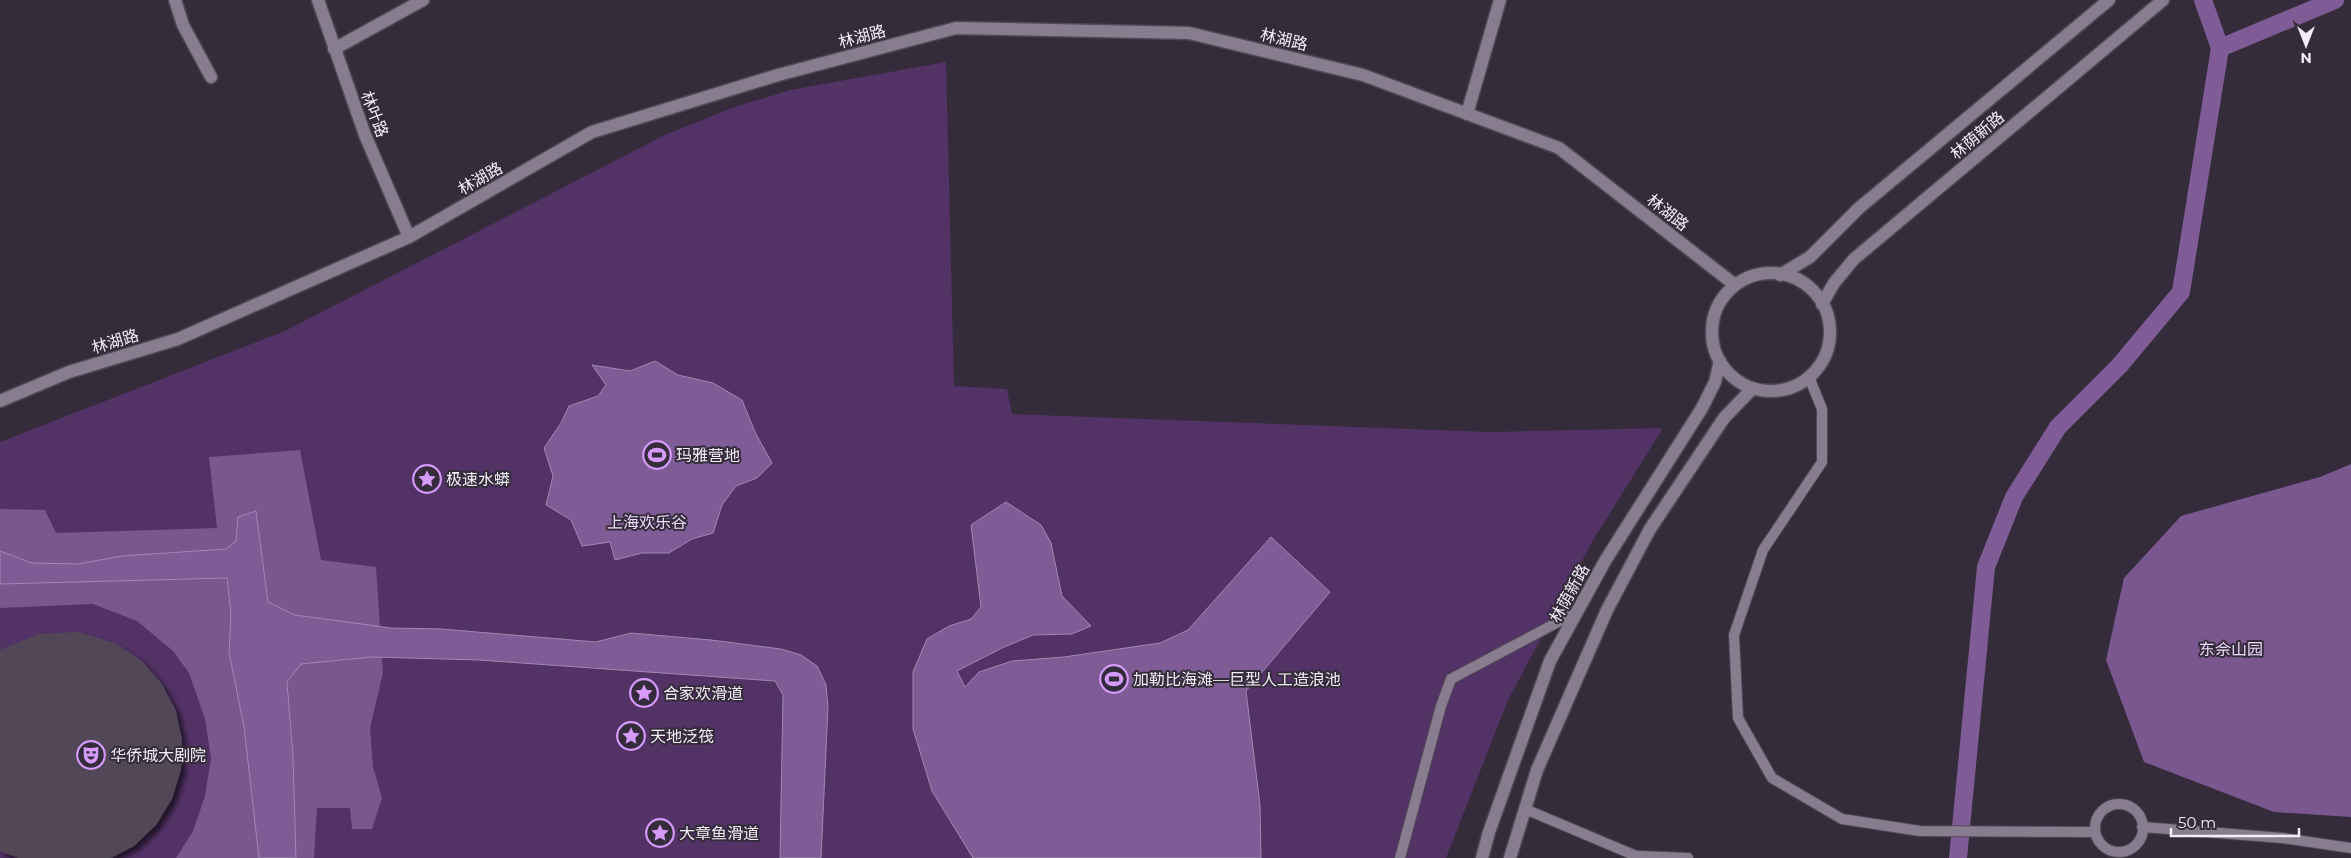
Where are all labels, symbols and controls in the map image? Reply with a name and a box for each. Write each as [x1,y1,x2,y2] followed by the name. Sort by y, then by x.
[2281,20,2331,70] north arrow
[836,21,888,52] street label: 林湖路
[1258,25,1309,54] street label: 林湖路
[2300,49,2312,67] text: N
[357,88,392,140] street label: 林叶路
[1947,108,2008,163] street label: 林荫新路
[455,158,506,199] street label: 林湖路
[1643,190,1692,235] street label: 林湖路
[89,325,141,358] street label: 林湖路
[642,440,672,470] sports icon: 玛雅营地
[676,446,740,465] place label: 玛雅营地
[412,464,442,494] place icon: 极速水蟒
[446,470,510,489] place label: 极速水蟒
[607,513,687,532] park label: 上海欢乐谷
[1546,561,1593,626] street label: 林荫新路
[2199,640,2263,659] park label: 东佘山园
[1099,664,1129,694] sports icon: 加勒比海滩—巨型人工造浪池
[1133,670,1341,689] place label: 加勒比海滩—巨型人工造浪池
[629,678,659,708] place icon: 合家欢滑道
[663,684,743,703] place label: 合家欢滑道
[616,721,646,751] place icon: 天地泛筏
[650,727,714,746] place label: 天地泛筏
[76,740,106,770] theatre icon: 华侨城大剧院
[110,746,206,765] place label: 华侨城大剧院
[2171,806,2298,838] scale bar
[2178,813,2216,832] text: 50 m
[645,818,675,848] place icon: 大章鱼滑道
[679,824,759,843] place label: 大章鱼滑道

